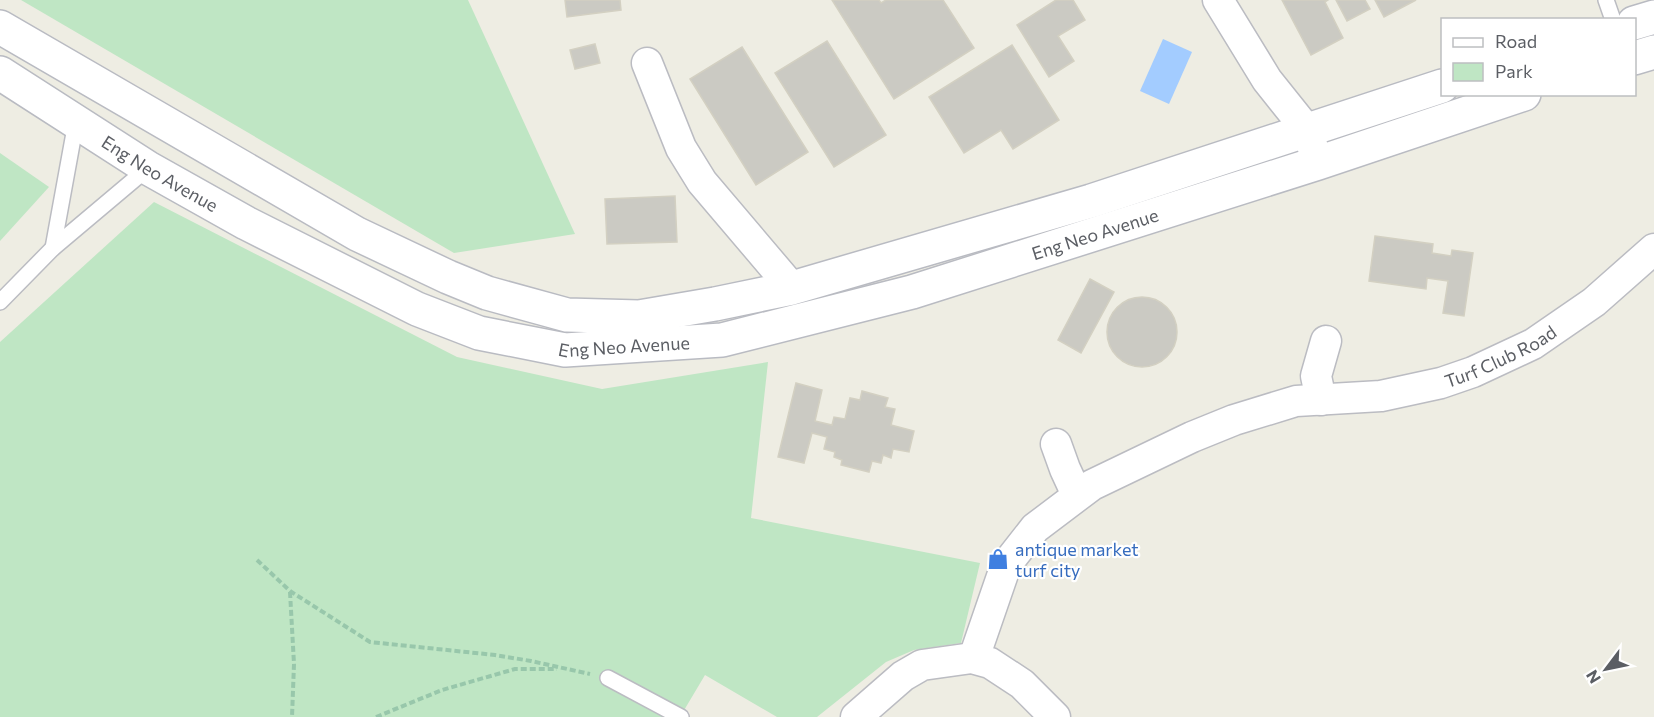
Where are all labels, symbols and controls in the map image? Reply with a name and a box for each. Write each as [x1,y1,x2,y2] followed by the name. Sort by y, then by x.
[1441,18,1636,96] legend
[1495,30,1537,52] text: Road
[1495,60,1533,82] text: Park
[98,130,222,216] street label: Eng Neo Avenue
[1029,203,1161,264] street label: Eng Neo Avenue
[1442,320,1560,392] street label: Turf Club Road
[556,331,690,362] street label: Eng Neo Avenue
[1015,538,1139,581] place label: antique market turf city
[986,547,1010,571] shop icon: antique market turf city
[1576,639,1636,699] north arrow
[1582,667,1604,687] text: N

